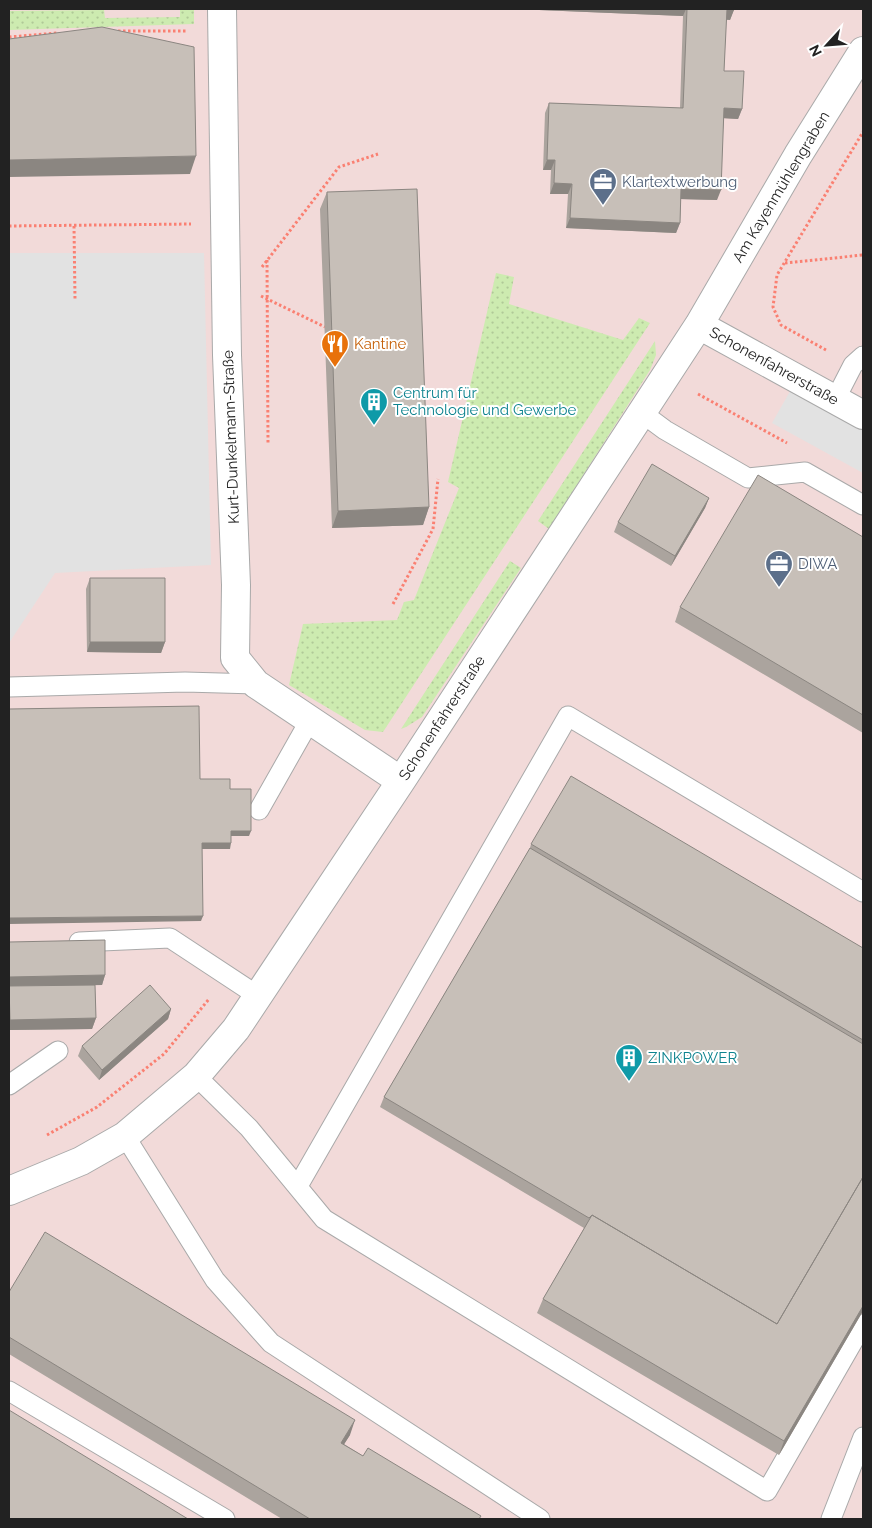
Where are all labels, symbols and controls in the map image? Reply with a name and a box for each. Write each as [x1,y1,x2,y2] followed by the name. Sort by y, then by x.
[802,20,852,70] north arrow
[806,42,825,59] text: N
[729,108,833,266] street label: Am Kayenmühlengraben
[588,167,618,206] office icon: Klartextwerbung
[622,173,737,191] place label: Klartextwerbung
[706,323,842,409] street label: Schonenfahrerstraße
[320,329,350,368] restaurant icon: Kantine
[354,335,407,353] place label: Kantine
[219,350,243,524] street label: Kurt-Dunkelmann-Straße
[393,384,576,419] place label: Centrum für Technologie und Gewerbe
[359,387,389,426] building icon: Centrum für Technologie und Gewerbe
[764,549,794,588] office icon: DIWA
[798,555,837,573] place label: DIWA
[395,652,489,784] street label: Schonenfahrerstraße
[614,1043,644,1082] building icon: ZINKPOWER
[648,1049,737,1067] place label: ZINKPOWER

